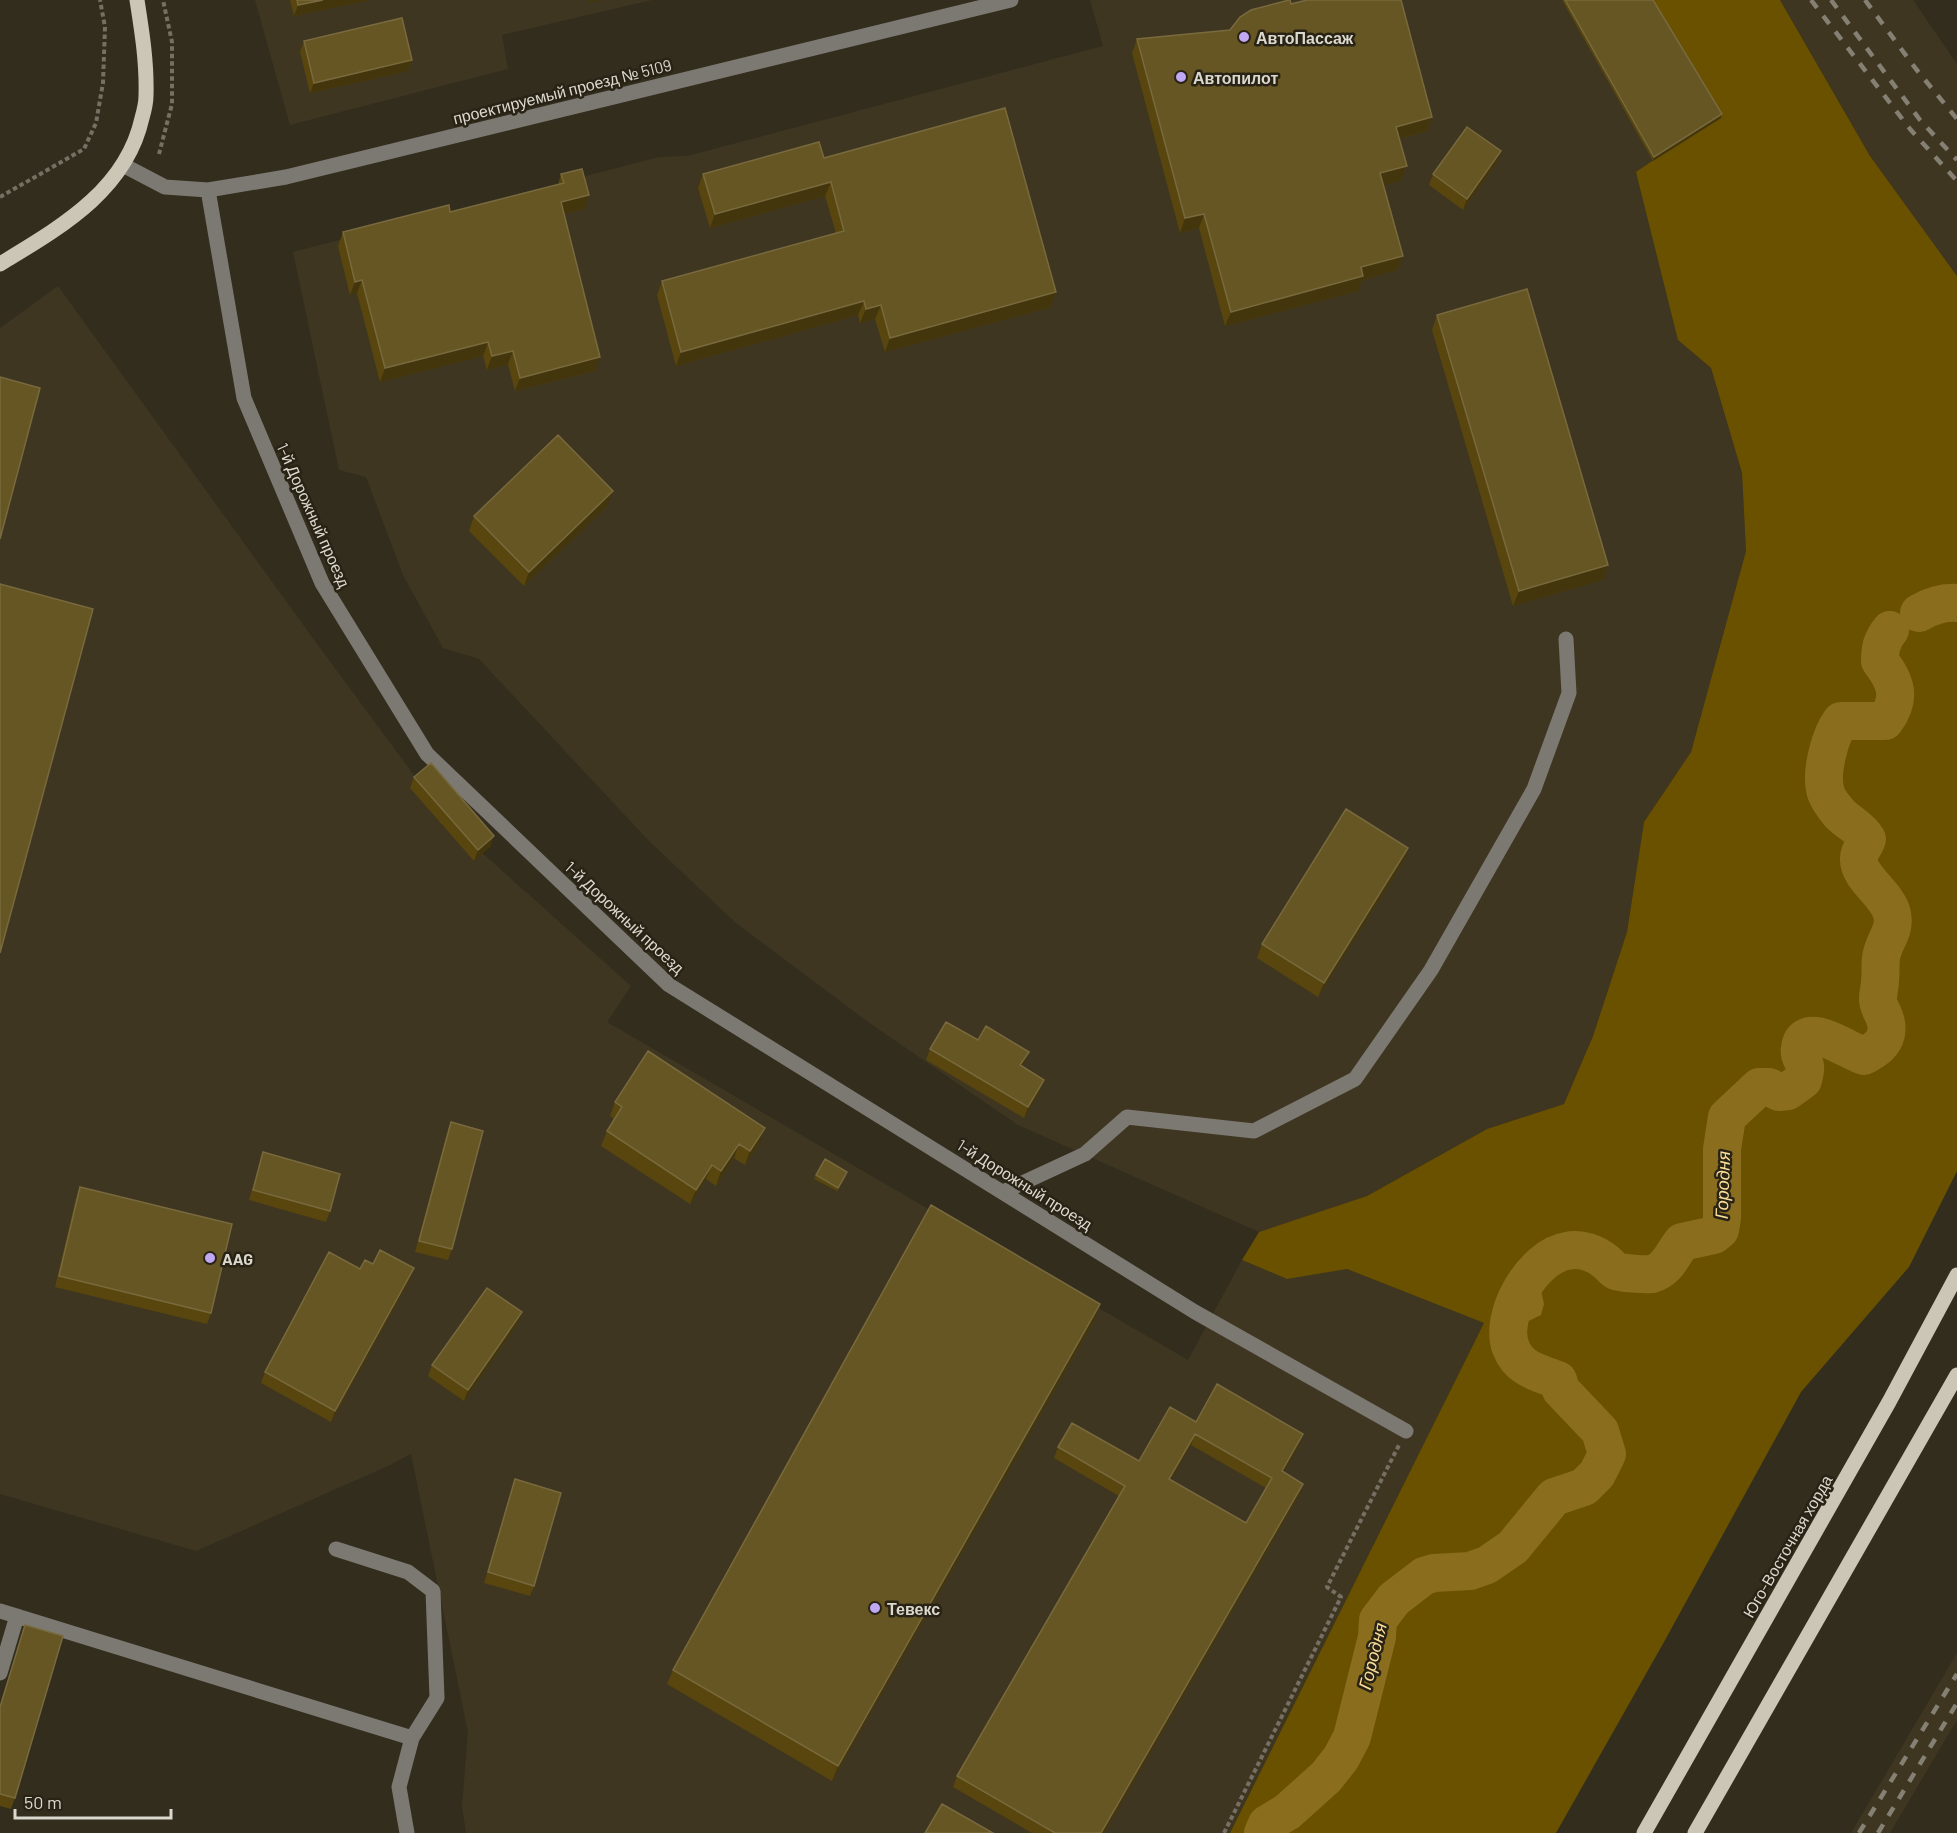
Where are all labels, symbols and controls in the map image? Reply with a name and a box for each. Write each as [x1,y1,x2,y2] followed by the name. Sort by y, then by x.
[1256,28,1354,47] place label: АвтоПассаж
[1237,30,1251,44] marker: АвтоПассаж
[451,55,673,127] street label: проектируемый проезд № 5109
[1193,68,1278,87] place label: Автопилот
[1174,70,1188,84] marker: Автопилот
[274,440,355,591] street label: 1-й Дорожный проезд
[561,857,689,978] street label: 1-й Дорожный проезд
[954,1135,1097,1234] street label: 1-й Дорожный проезд
[1710,1150,1734,1220] water label: Городня
[222,1249,253,1268] place label: AAG
[203,1251,217,1265] marker: AAG
[1738,1471,1836,1621] street label: Юго-Восточная хорда
[887,1599,940,1618] place label: Тевекс
[868,1601,882,1615] marker: Тевекс
[1353,1620,1391,1692] water label: Городня
[15,1782,171,1820] scale bar
[24,1791,62,1813] text: 50 m

